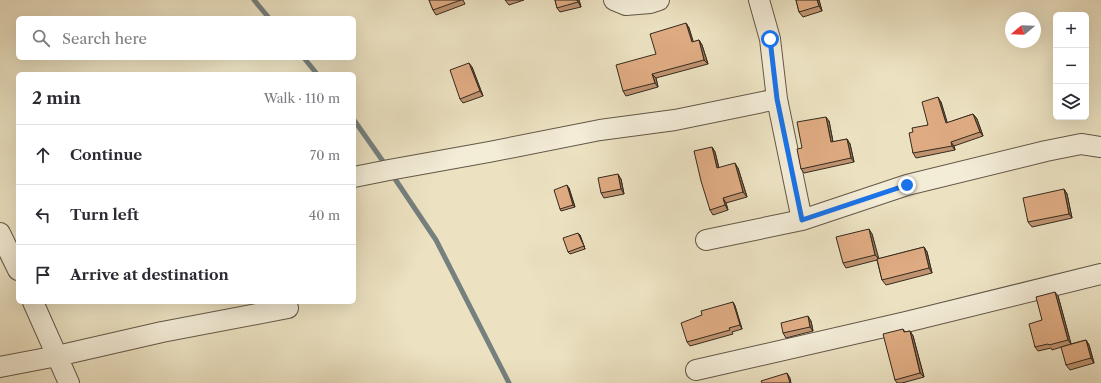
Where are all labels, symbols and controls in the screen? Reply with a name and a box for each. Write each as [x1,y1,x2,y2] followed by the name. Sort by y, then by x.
[1005,12,1041,48] north arrow
[1053,12,1089,120] map controls
[1053,12,1089,48] button: +
[16,16,356,60] search box
[30,27,52,49] icon: search
[62,29,147,48] text: Search here
[761,30,779,48] route start
[1053,48,1089,84] button: −
[1053,84,1089,120] button: layers
[32,88,81,108] text: 2 min
[264,90,340,106] text: Walk · 110 m
[32,144,54,166] icon: ahead
[70,145,142,164] text: Continue
[310,147,340,163] text: 70 m
[898,176,916,194] route end
[32,204,54,226] icon: left
[70,205,139,224] text: Turn left
[309,207,340,223] text: 40 m
[32,264,54,286] icon: arrive
[70,265,229,284] text: Arrive at destination

